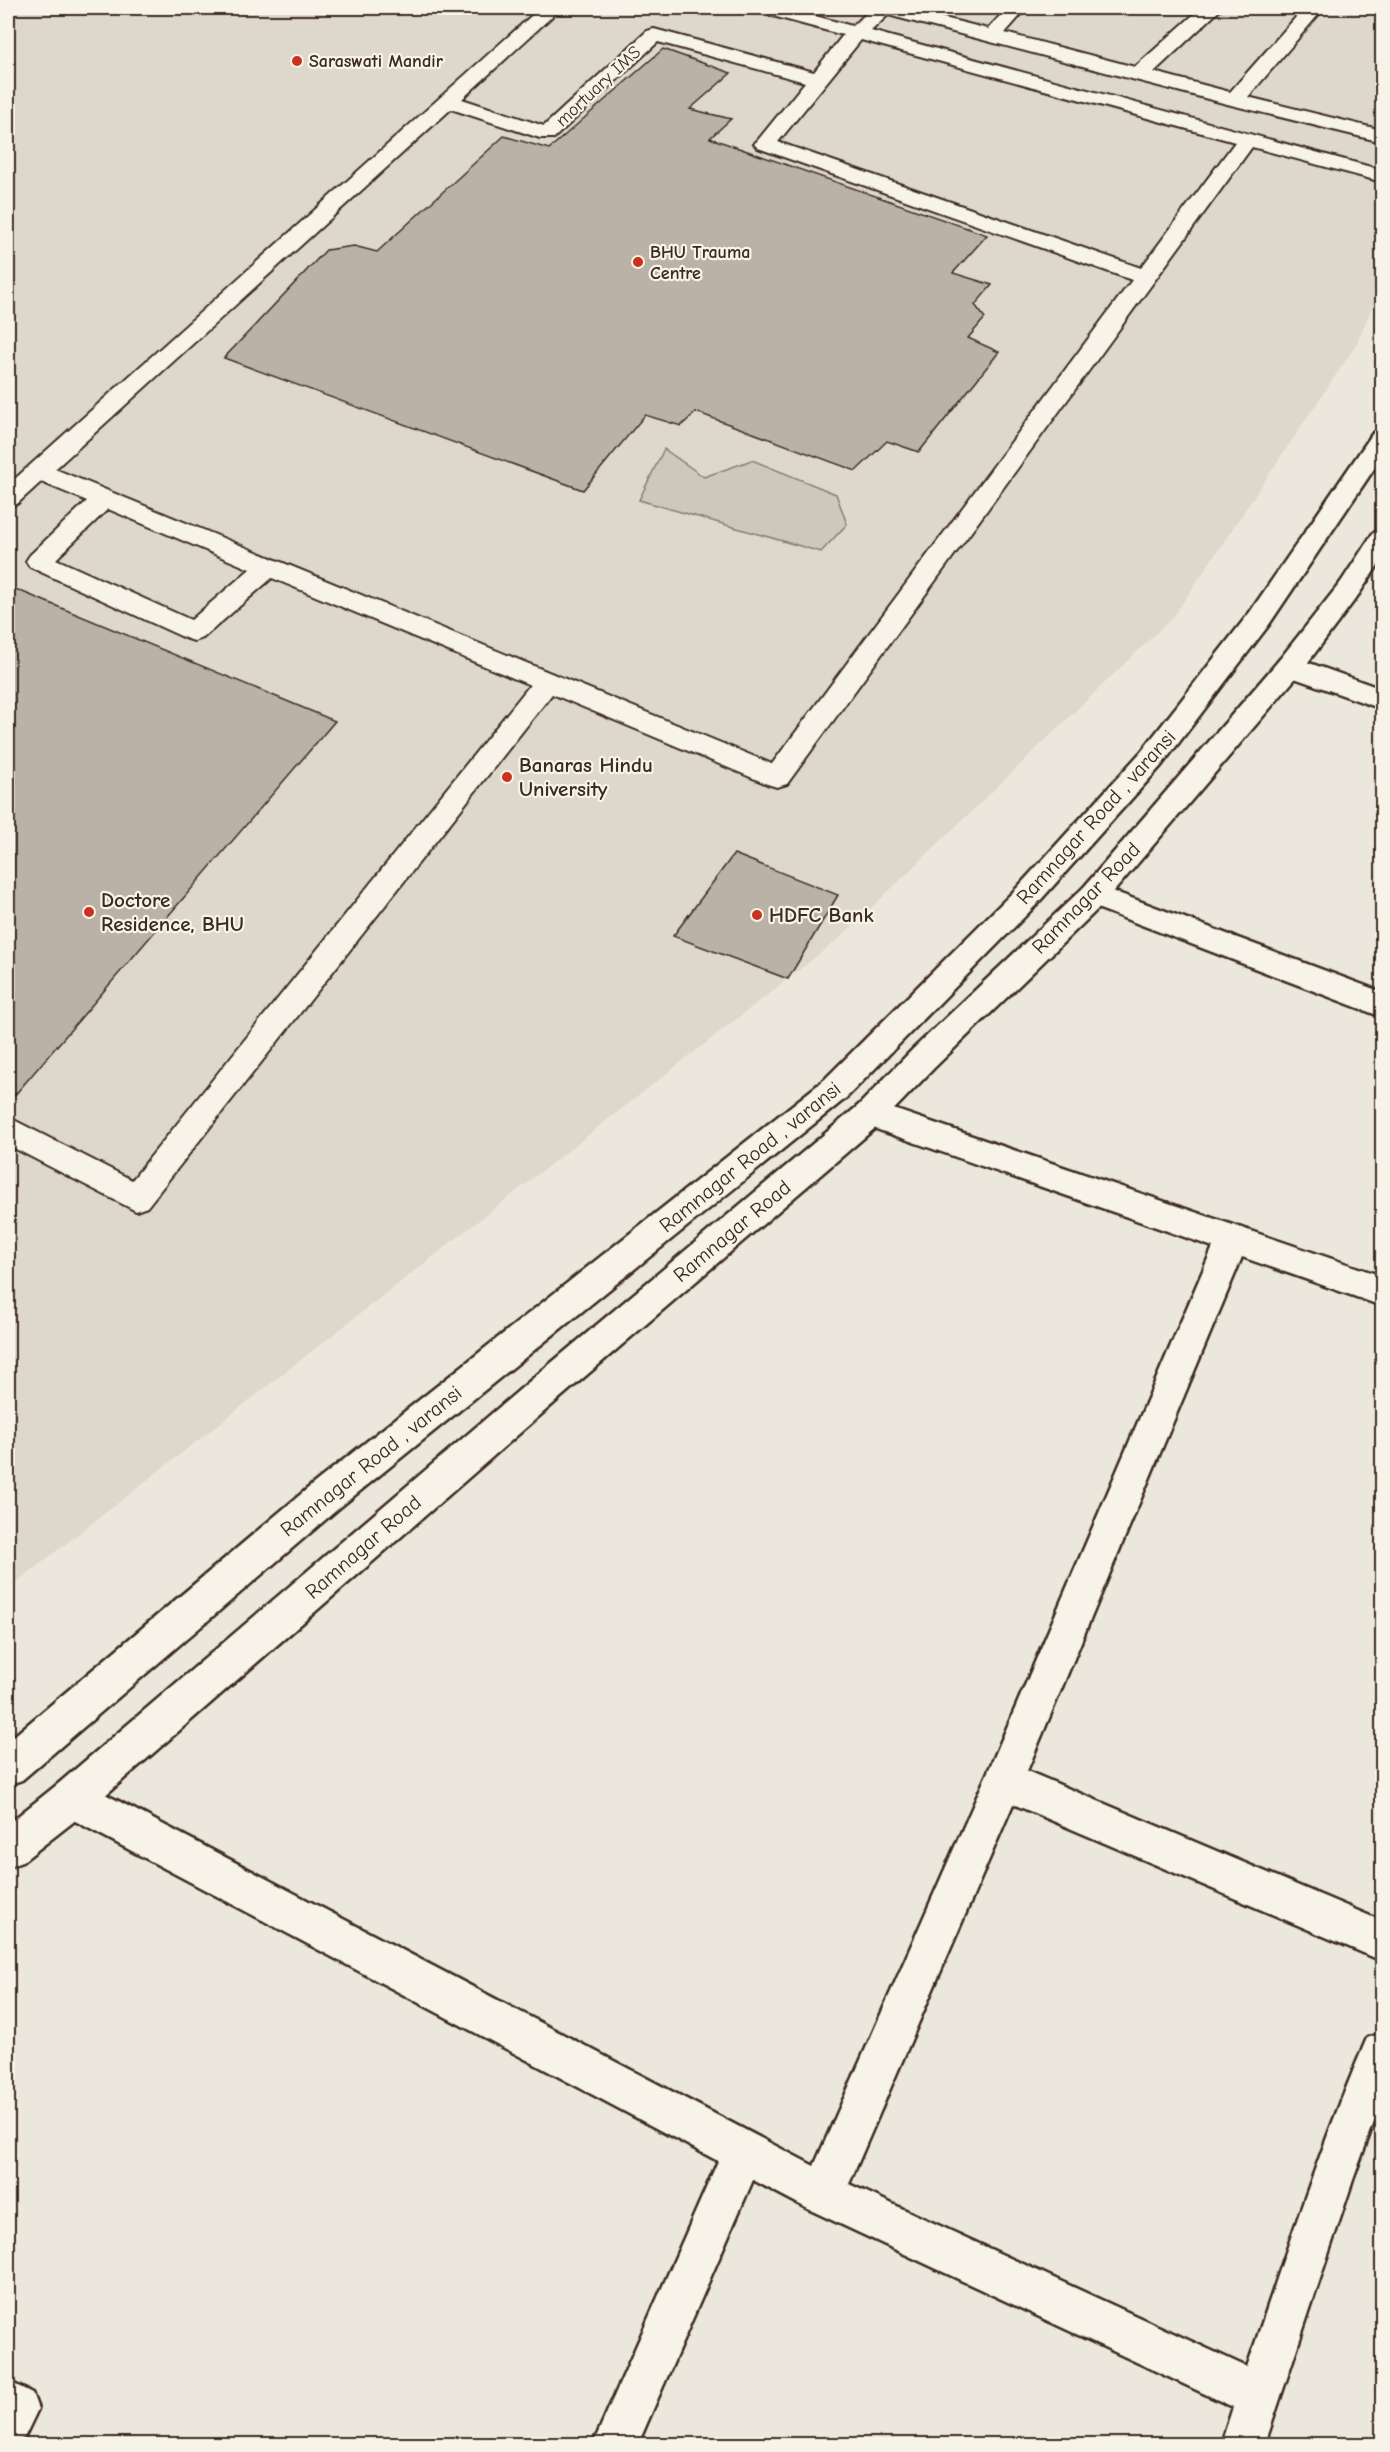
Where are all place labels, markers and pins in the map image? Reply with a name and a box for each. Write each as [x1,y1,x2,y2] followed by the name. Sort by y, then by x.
[309,51,444,72] place label: Saraswati Mandir
[290,54,304,68] marker: Saraswati Mandir
[650,242,750,284] place label: BHU Trauma Centre
[631,255,645,269] marker: BHU Trauma Centre
[519,753,653,801] place label: Banaras Hindu University
[500,770,514,784] marker: Banaras Hindu University
[101,888,244,936] place label: Doctore Residence, BHU
[769,903,874,927] place label: HDFC Bank
[82,905,96,919] marker: Doctore Residence, BHU
[750,908,764,922] marker: HDFC Bank

